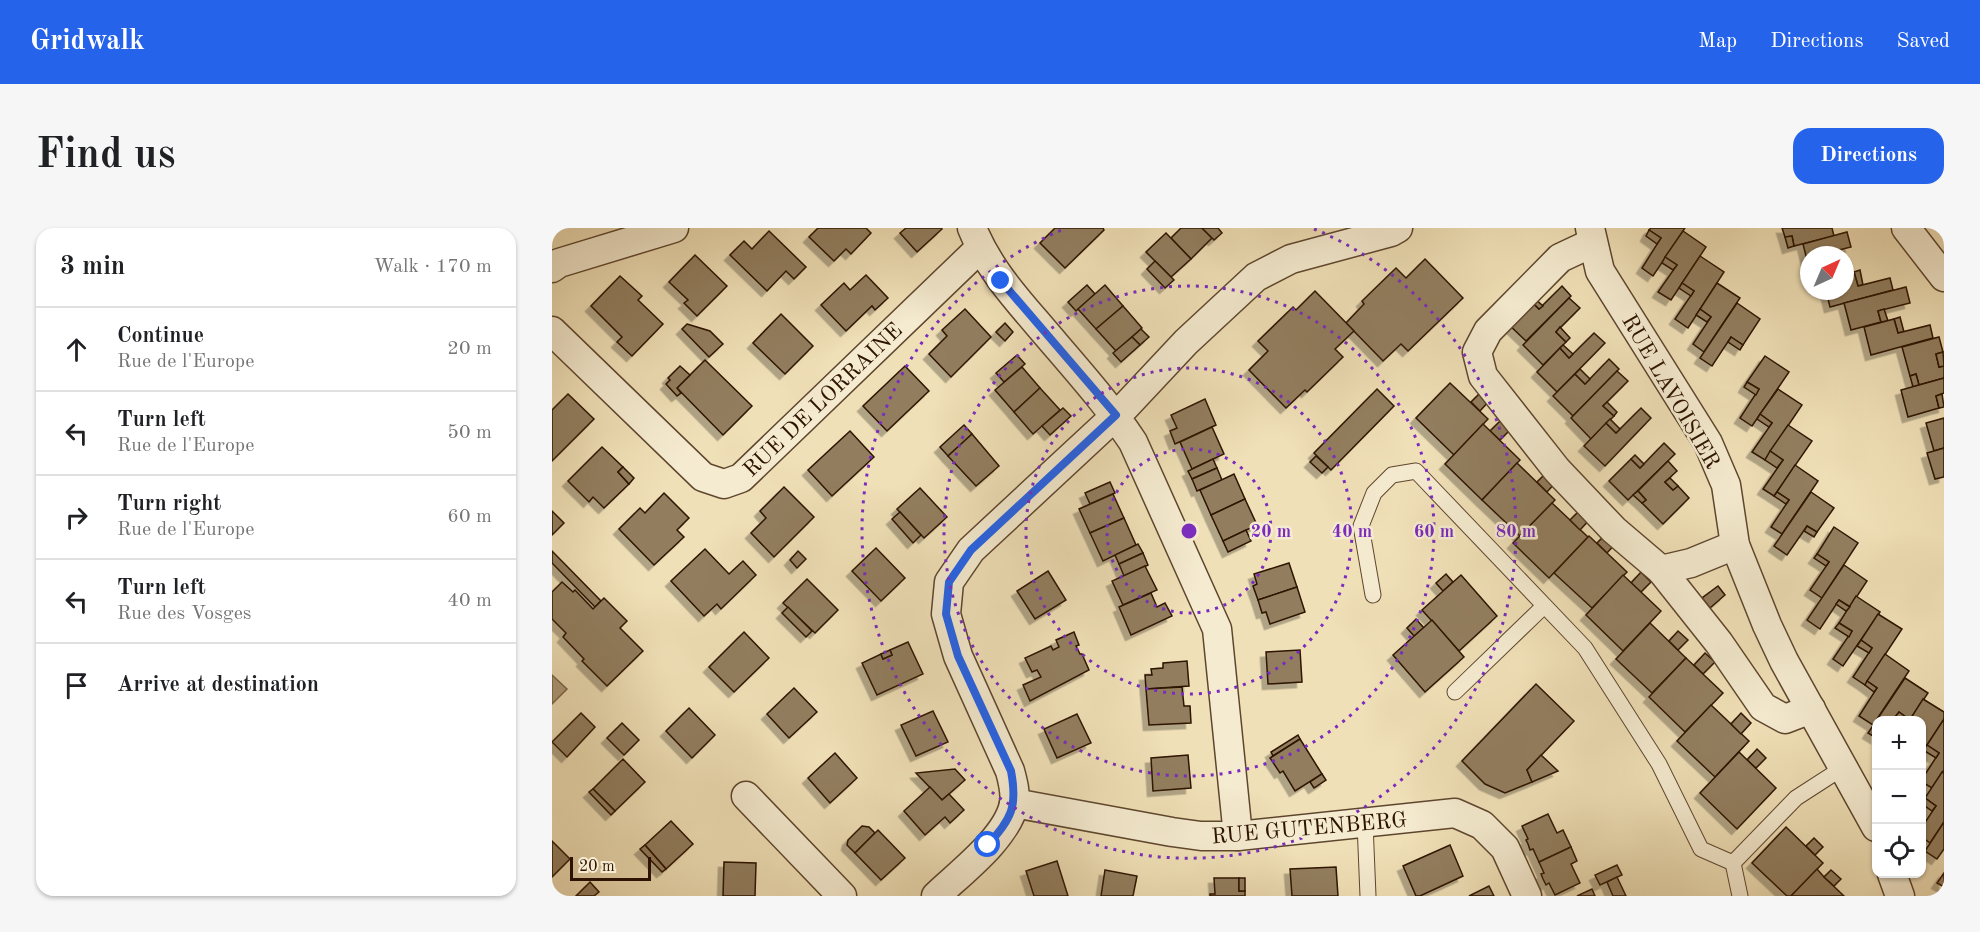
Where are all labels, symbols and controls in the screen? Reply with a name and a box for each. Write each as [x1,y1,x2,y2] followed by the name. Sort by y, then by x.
[30,28,145,56] text: Gridwalk
[1698,31,1737,52] text: Map
[1770,31,1864,52] text: Directions
[1897,31,1950,52] text: Saved
[1793,128,1944,184] button: Directions
[36,135,175,177] text: Find us
[1800,246,1854,300] north arrow
[60,254,125,280] text: 3 min
[373,257,492,277] text: Walk · 170 m
[987,267,1013,293] route end
[1617,311,1723,473] street label: RUE LAVOISIER
[740,319,907,482] street label: RUE DE LORRAINE
[117,325,204,347] text: Continue
[60,333,93,366] icon: ahead
[447,339,492,359] text: 20 m
[117,352,254,372] text: Rue de l'Europe
[117,409,206,431] text: Turn left
[60,417,93,450] icon: left
[447,423,492,443] text: 50 m
[117,436,254,456] text: Rue de l'Europe
[117,493,221,515] text: Turn right
[60,501,93,534] icon: right
[447,507,492,527] text: 60 m
[117,520,254,540] text: Rue de l'Europe
[1179,521,1199,541] centre of rings
[1251,523,1291,541] text: 20 m
[1332,523,1372,541] text: 40 m
[1414,523,1454,541] text: 60 m
[1496,523,1536,541] text: 80 m
[117,577,206,599] text: Turn left
[60,585,93,618] icon: left
[447,591,492,611] text: 40 m
[117,604,252,624] text: Rue des Vosges
[60,669,93,702] icon: arrive
[117,674,319,696] text: Arrive at destination
[1872,716,1926,878] map controls
[1872,716,1926,770] button: +
[1872,770,1926,824] button: −
[1210,809,1408,849] street label: RUE GUTENBERG
[1872,824,1926,878] button: locate
[974,831,1000,857] route start
[570,854,651,882] scale bar
[579,859,615,875] text: 20 m

